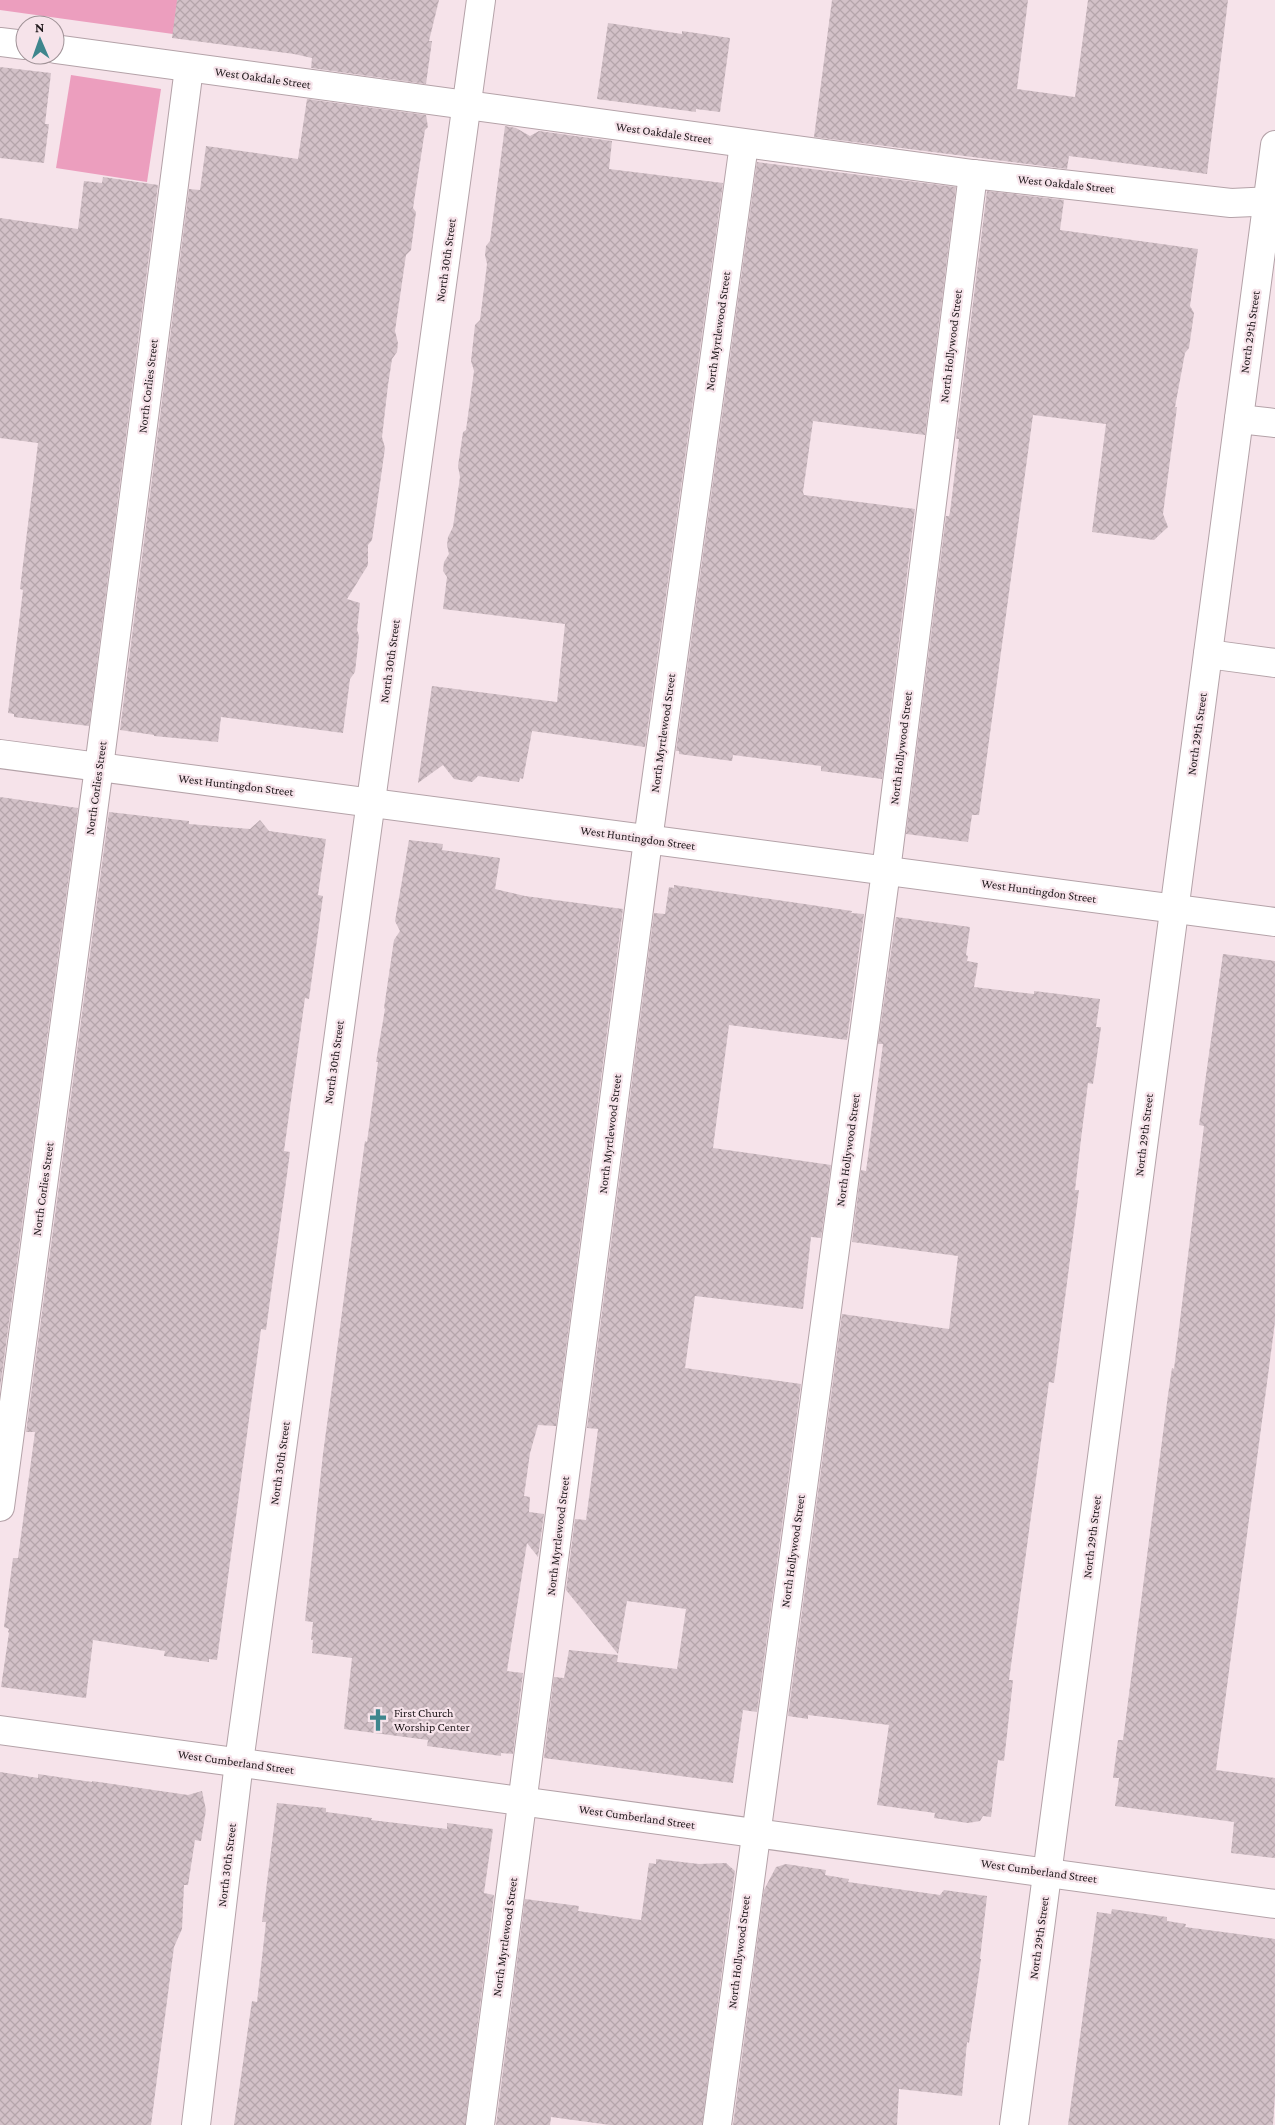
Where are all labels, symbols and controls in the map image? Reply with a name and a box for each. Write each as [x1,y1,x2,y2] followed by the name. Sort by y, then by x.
[15,15,65,65] north arrow
[34,19,45,35] text: N
[214,64,313,92] street label: West Oakdale Street
[615,119,714,147] street label: West Oakdale Street
[1017,172,1116,196] street label: West Oakdale Street
[433,216,459,303] street label: North 30th Street
[703,270,733,391] street label: North Myrtlewood Street
[937,288,965,403] street label: North Hollywood Street
[1237,289,1263,374] street label: North 29th Street
[135,337,161,434] street label: North Corlies Street
[377,617,403,704] street label: North 30th Street
[648,672,678,793] street label: North Myrtlewood Street
[887,690,915,805] street label: North Hollywood Street
[1184,691,1210,776] street label: North 29th Street
[82,739,110,836] street label: North Corlies Street
[178,771,295,799] street label: West Huntingdon Street
[580,823,697,853] street label: West Huntingdon Street
[981,876,1098,906] street label: West Huntingdon Street
[321,1018,347,1105] street label: North 30th Street
[596,1072,624,1194] street label: North Myrtlewood Street
[833,1092,863,1207] street label: North Hollywood Street
[1132,1092,1156,1177] street label: North 29th Street
[29,1140,57,1237] street label: North Corlies Street
[267,1419,293,1506] street label: North 30th Street
[544,1474,572,1596] street label: North Myrtlewood Street
[778,1493,808,1608] street label: North Hollywood Street
[1080,1494,1104,1579] street label: North 29th Street
[394,1706,470,1734] place label: First Church Worship Center
[365,1707,391,1733] church icon: First Church Worship Center
[177,1747,296,1777] street label: West Cumberland Street
[578,1802,697,1832] street label: West Cumberland Street
[215,1821,239,1908] street label: North 30th Street
[980,1856,1099,1886] street label: West Cumberland Street
[490,1876,520,1997] street label: North Myrtlewood Street
[725,1894,753,2009] street label: North Hollywood Street
[1026,1895,1052,1980] street label: North 29th Street

